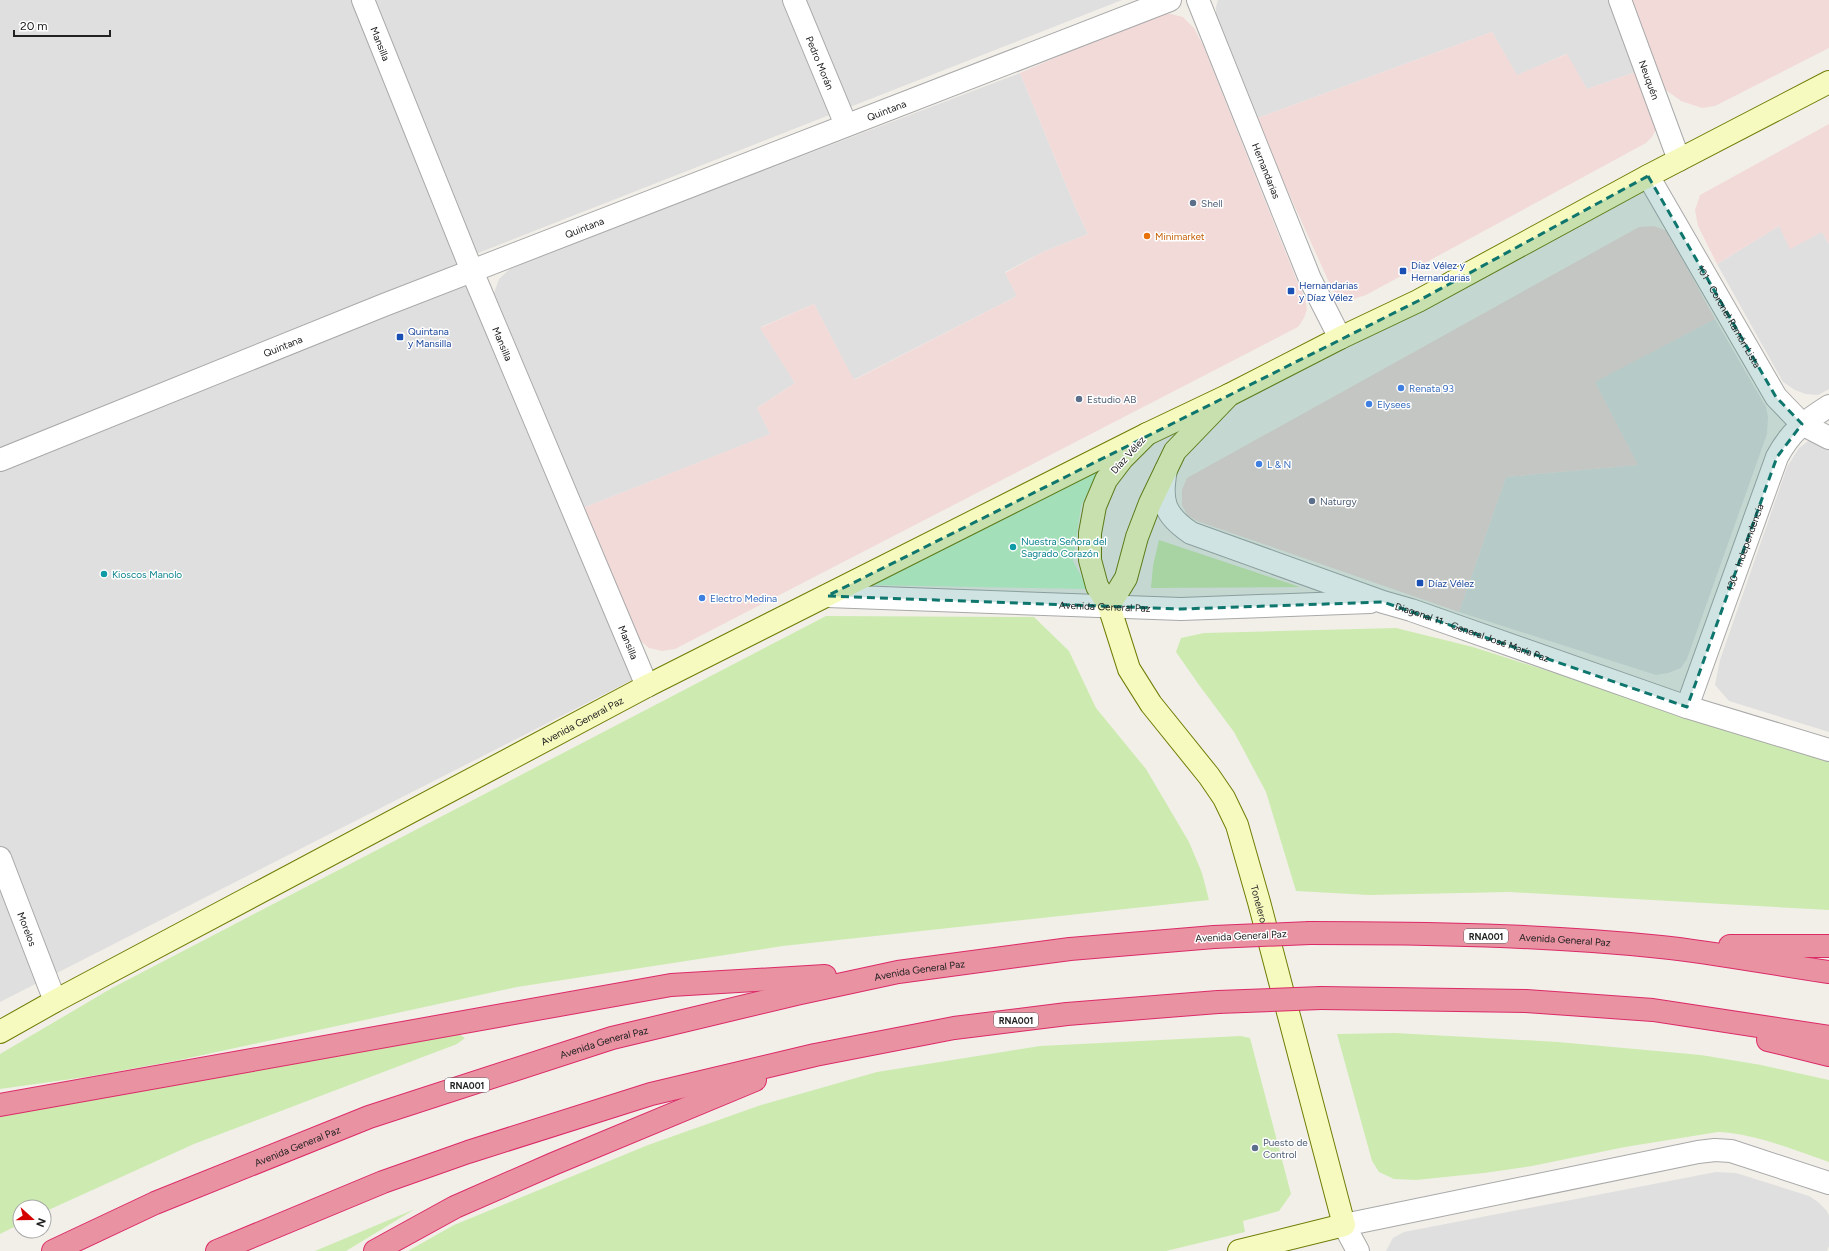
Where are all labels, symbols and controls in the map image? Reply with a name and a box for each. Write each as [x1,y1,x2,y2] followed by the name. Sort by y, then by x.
[14,12,110,38] scale bar
[20,19,48,33] text: 20 m
[368,25,393,63] street label: Mansilla
[803,34,837,92] street label: Pedro Morán
[1636,58,1663,102] street label: Neuquén
[865,97,908,124] street label: Quintana
[1249,141,1284,201] street label: Hernandarias
[1201,197,1223,210] place label: Shell
[1188,198,1198,208] marker: Shell
[563,214,606,241] street label: Quintana
[1155,230,1205,243] place label: Minimarket
[1142,231,1152,241] marker: Minimarket
[1411,259,1470,284] place label: Díaz Vélez y Hernandarias
[1694,262,1764,370] street label: 101 - Coronel Ramón Lista
[1398,266,1408,276] marker: Díaz Vélez y Hernandarias
[1299,279,1358,304] place label: Hernandarias y Díaz Vélez
[1286,286,1296,296] marker: Hernandarias y Díaz Vélez
[408,325,451,350] place label: Quintana y Mansilla
[490,325,516,363] street label: Mansilla
[261,332,304,360] street label: Quintana
[395,332,405,342] marker: Quintana y Mansilla
[1409,382,1454,395] place label: Renata 93
[1396,383,1406,393] marker: Renata 93
[1087,393,1136,406] place label: Estudio AB
[1074,394,1084,404] marker: Estudio AB
[1377,398,1411,411] place label: Elysees
[1364,399,1374,409] marker: Elysees
[1108,433,1148,477] street label: Díaz Vélez
[1267,458,1291,471] place label: L & N
[1254,459,1264,469] marker: L & N
[1320,495,1357,508] place label: Naturgy
[1307,496,1317,506] marker: Naturgy
[1723,502,1766,592] street label: 130 - Independencia
[1021,535,1107,560] place label: Nuestra Señora del Sagrado Corazón
[1008,542,1018,552] marker: Nuestra Señora del Sagrado Corazón
[112,568,182,581] place label: Kioscos Manolo
[99,569,109,579] marker: Kioscos Manolo
[1428,577,1474,590] place label: Díaz Vélez
[1415,578,1425,588] marker: Díaz Vélez
[710,592,777,605] place label: Electro Medina
[697,593,707,603] marker: Electro Medina
[1059,598,1151,614] street label: Avenida General Paz
[1394,599,1551,665] street label: Diagonal 11 - General José María Paz
[616,623,641,661] street label: Mansilla
[538,693,626,748] street label: Avenida General Paz
[1248,883,1271,924] street label: Tonelero
[15,910,40,948] street label: Morelos
[1195,927,1287,945] street label: Avenida General Paz
[1464,929,1508,943] road number: RNA001
[1519,930,1611,949] street label: Avenida General Paz
[873,957,966,983] street label: Avenida General Paz
[994,1013,1038,1027] road number: RNA001
[558,1023,650,1061] street label: Avenida General Paz
[445,1078,489,1092] road number: RNA001
[252,1123,342,1169] street label: Avenida General Paz
[1263,1136,1308,1161] place label: Puesto de Control
[1250,1143,1260,1153] marker: Puesto de Control
[12,1199,52,1239] north arrow
[33,1216,48,1229] text: N

